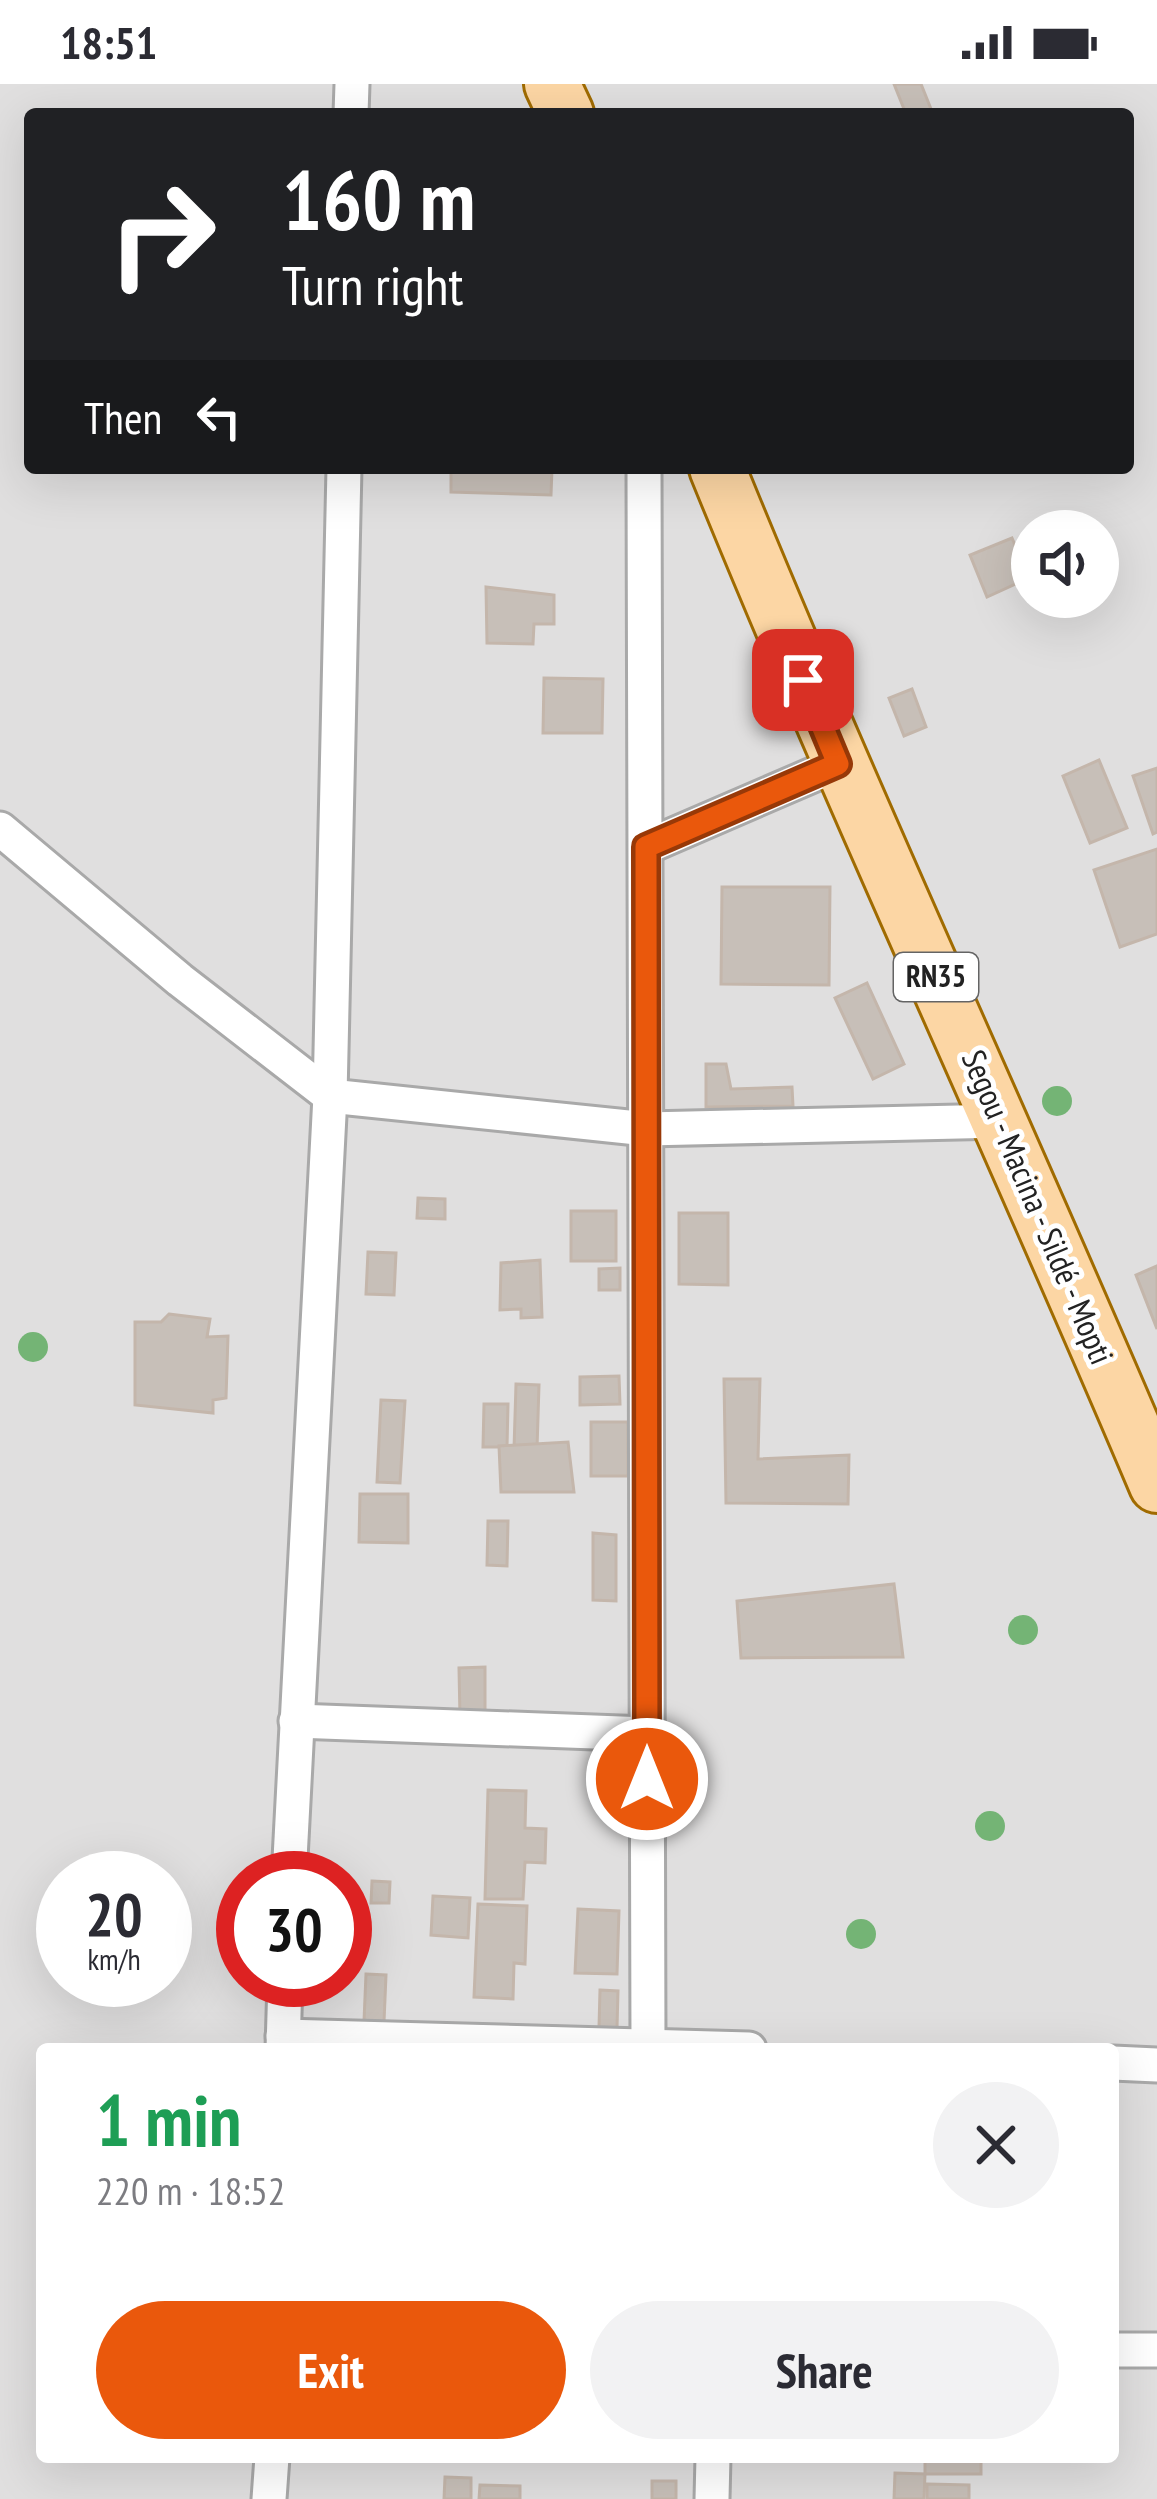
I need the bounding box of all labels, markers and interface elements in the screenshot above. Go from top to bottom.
text: 18:51 [60,13,157,71]
text: 160 m [282,144,475,253]
icon: right [84,156,240,312]
text: Turn right [282,250,463,320]
icon: left [186,384,252,450]
text: Then [84,388,162,446]
map controls [1011,510,1119,618]
button: sound [1011,510,1119,618]
pin [752,629,854,731]
icon: arrive [770,647,836,713]
road number: RN35 [894,953,978,1001]
street label: Segou - Macina - Sildé - Mopti [953,1043,1124,1370]
position arrow [584,1716,710,1842]
speed limit sign: 30 [216,1851,372,2007]
text: 20 [85,1875,143,1953]
text: km/h [87,1939,141,1978]
text: 1 min [96,2073,241,2166]
button: close [933,2082,1059,2208]
text: 220 m · 18:52 [96,2165,285,2216]
button: Exit [96,2301,566,2439]
button: Share [590,2301,1059,2439]

